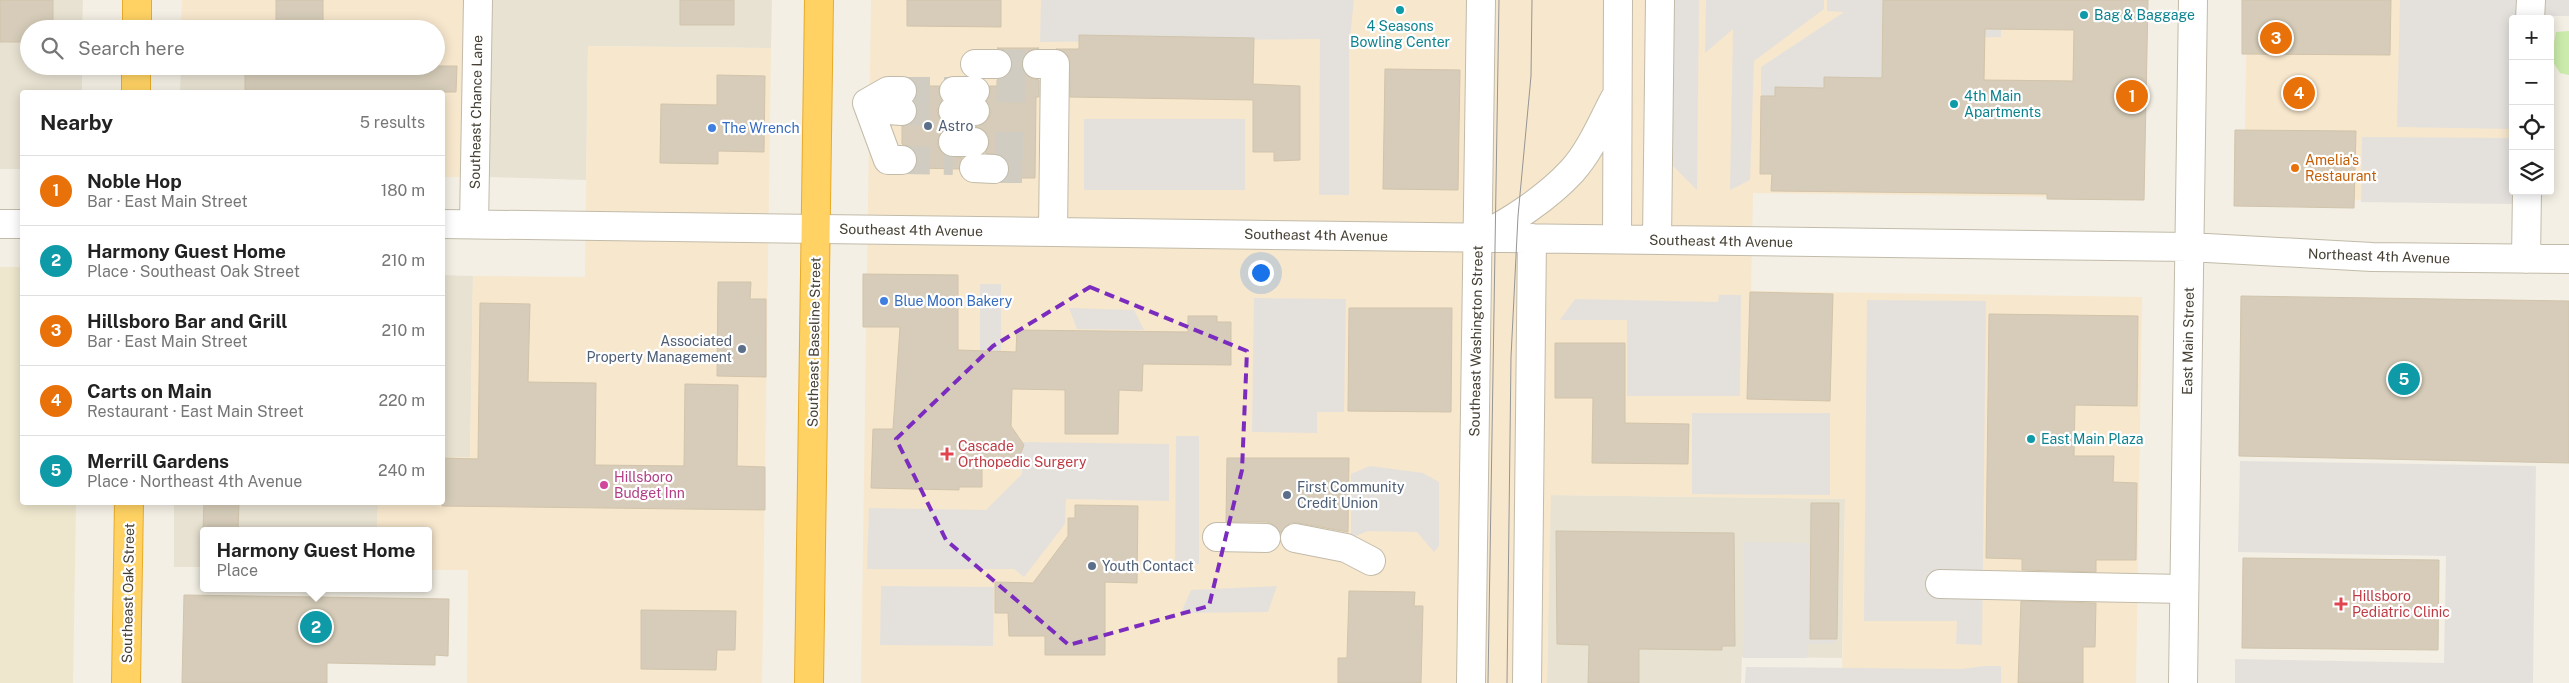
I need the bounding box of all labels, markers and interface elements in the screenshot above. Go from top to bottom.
marker: 4 Seasons Bowling Center [1394,4,1406,16]
place label: Bag & Baggage [2094,7,2195,23]
marker: Bag & Baggage [2078,9,2090,21]
map controls [2509,15,2554,195]
button: + [2509,15,2554,60]
place label: 4 Seasons Bowling Center [1350,18,1450,50]
pin: 3 [2260,19,2292,57]
search box [20,20,445,75]
icon: search [38,34,66,62]
street label: Southeast Chance Lane [467,35,485,189]
text: Search here [78,37,185,59]
button: − [2509,60,2554,105]
pin: 4 [2283,74,2315,112]
pin: 1 [2116,77,2148,115]
place label: 4th Main Apartments [1964,88,2041,120]
marker: 4th Main Apartments [1948,98,1960,110]
button: locate [2509,105,2554,150]
text: Nearby [40,110,113,135]
text: 5 results [360,113,425,132]
place label: Astro [938,118,973,134]
place label: The Wrench [722,120,800,136]
marker: Astro [922,120,934,132]
marker: The Wrench [706,122,718,134]
button: layers [2509,150,2554,195]
place label: Amelia's Restaurant [2305,152,2377,184]
marker: Amelia's Restaurant [2289,162,2301,174]
text: Noble Hop [87,170,182,192]
text: 1 [53,181,59,200]
text: 180 m [381,181,425,200]
text: Bar · East Main Street [87,192,248,211]
street label: Southeast 4th Avenue [839,221,983,239]
street label: Southeast 4th Avenue [1244,226,1388,244]
street label: Southeast 4th Avenue [1649,232,1793,250]
text: Harmony Guest Home [87,240,286,262]
street label: Southeast Washington Street [1466,245,1486,437]
street label: Northeast 4th Avenue [2308,246,2450,266]
text: 2 [51,251,61,270]
text: 210 m [381,251,425,270]
street label: Southeast Baseline Street [805,257,823,427]
your location [1248,260,1274,286]
text: Place · Southeast Oak Street [87,262,300,281]
street label: East Main Street [2179,287,2197,395]
place label: Blue Moon Bakery [894,293,1013,309]
marker: Blue Moon Bakery [878,295,890,307]
text: Hillsboro Bar and Grill [87,310,288,332]
text: 3 [51,321,61,340]
text: 210 m [381,321,425,340]
text: Bar · East Main Street [87,332,248,351]
place label: Associated Property Management [586,333,732,365]
marker: Associated Property Management [736,343,748,355]
pin: 5 [2388,360,2420,398]
text: Carts on Main [87,380,212,402]
text: 4 [51,391,61,410]
text: 220 m [378,391,425,410]
text: Restaurant · East Main Street [87,402,304,421]
place label: East Main Plaza [2041,431,2144,447]
marker: East Main Plaza [2025,433,2037,445]
place label: Cascade Orthopedic Surgery [958,438,1087,470]
marker: Cascade Orthopedic Surgery [940,447,954,461]
text: Merrill Gardens [87,450,229,472]
text: 5 [51,461,61,480]
text: 240 m [378,461,425,480]
place label: Hillsboro Budget Inn [614,469,685,501]
text: Place · Northeast 4th Avenue [87,472,302,491]
marker: Hillsboro Budget Inn [598,479,610,491]
place label: First Community Credit Union [1297,479,1405,511]
marker: First Community Credit Union [1281,489,1293,501]
street label: Southeast Oak Street [119,523,137,663]
popup [200,527,432,592]
text: Harmony Guest Home [217,539,416,561]
place label: Youth Contact [1102,558,1194,574]
marker: Youth Contact [1086,560,1098,572]
text: Place [217,561,258,580]
place label: Hillsboro Pediatric Clinic [2352,588,2450,620]
marker: Hillsboro Pediatric Clinic [2334,597,2348,611]
pin: 2 [300,608,332,646]

